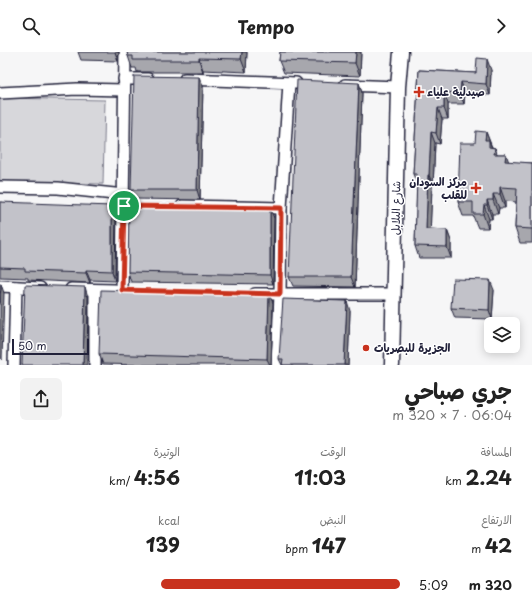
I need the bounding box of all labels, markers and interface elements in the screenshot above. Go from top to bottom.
text: Tempo [238,13,294,40]
icon: search [20,15,42,37]
icon: forward [490,15,512,37]
place label: صيدلية علياء [427,83,485,100]
marker: صيدلية علياء [414,87,424,97]
place label: مركز السودان للقلب [409,173,467,203]
street label: شارع البلابل [387,181,405,235]
marker: مركز السودان للقلب [470,182,482,194]
pin [107,189,141,223]
icon: arrive [113,195,135,217]
map controls [484,317,520,353]
button: layers [484,317,520,353]
scale bar [12,337,89,356]
text: 50 m [18,337,47,354]
place label: الجزيرة للبصريات [374,339,451,356]
marker: الجزيرة للبصريات [361,343,371,353]
text: جري صباحي [404,373,512,406]
button: share [20,378,62,420]
text: 06:04 · 7 × 320 m [392,405,512,424]
text: الوتيرة [153,443,180,460]
text: الوقت [320,443,346,460]
text: المسافة [481,443,512,460]
text: 4:56 [134,462,180,492]
text: 11:03 [294,462,346,492]
text: 2.24 [465,462,512,492]
text: /km [109,472,134,489]
text: km [445,472,465,489]
text: النبض [320,511,346,528]
text: الارتفاع [481,511,512,528]
text: kcal [158,512,180,529]
text: 139 [146,529,180,559]
text: 147 [312,530,346,560]
text: 42 [485,530,512,560]
text: bpm [285,540,312,557]
text: m [471,540,485,557]
text: 5:09 [419,575,448,594]
text: 320 m [469,575,512,594]

